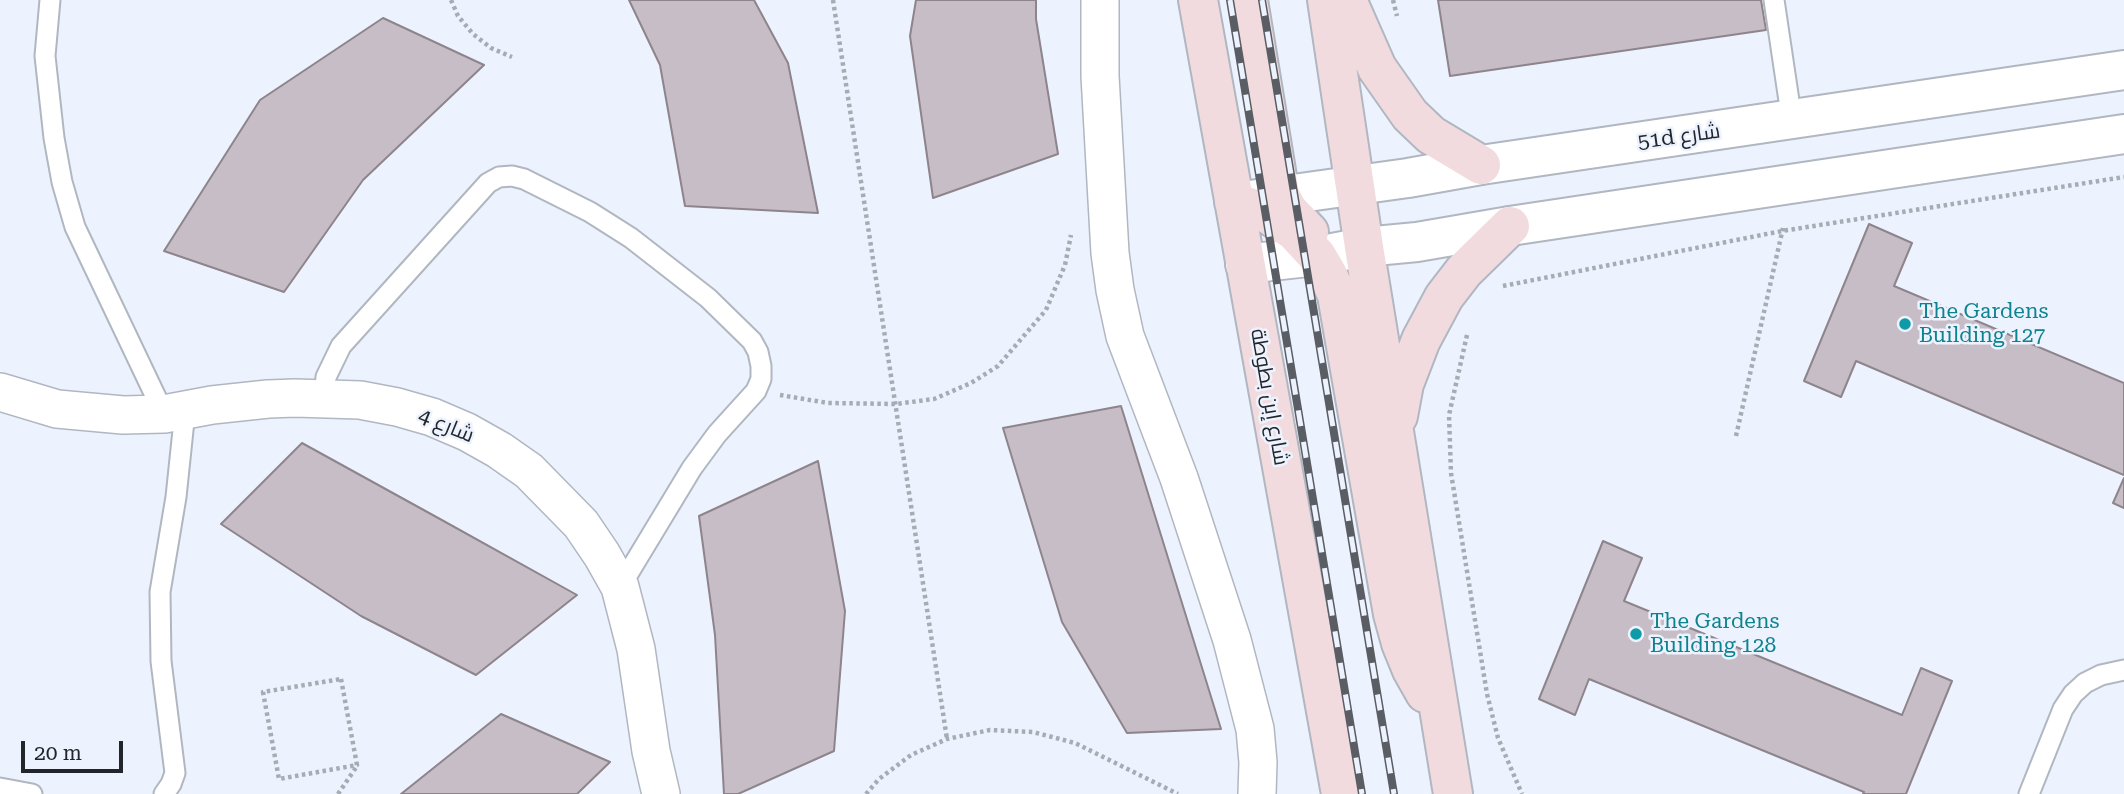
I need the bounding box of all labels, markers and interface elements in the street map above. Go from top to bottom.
street label: 51d شارع [1636,119,1722,155]
place label: The Gardens Building 127 [1919,299,2048,349]
marker: The Gardens Building 127 [1897,316,1913,332]
street label: شارع إبن بطوطة [1245,327,1293,467]
street label: شارع 4 [415,404,477,448]
place label: The Gardens Building 128 [1650,609,1779,659]
marker: The Gardens Building 128 [1628,626,1644,642]
scale bar [24,728,126,772]
text: 20 m [34,741,82,765]

